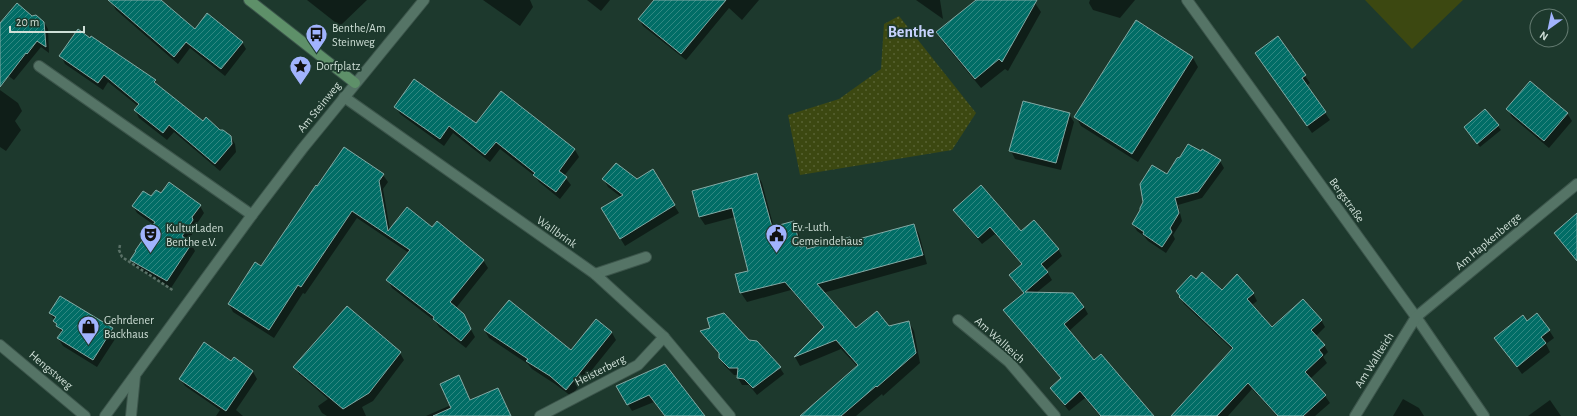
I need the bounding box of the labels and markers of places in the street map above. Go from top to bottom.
bus stop icon: Benthe/Am Steinweg [304,22,330,55]
place label: Benthe/Am Steinweg [332,22,386,48]
place icon: Dorfplatz [288,53,314,86]
place label: Dorfplatz [316,60,360,72]
public building icon: Ev.-Luth. Gemeindehaus [763,221,789,254]
place label: Ev.-Luth. Gemeindehaus [792,221,863,247]
theatre icon: KulturLaden Benthe e.V. [137,222,163,255]
place label: KulturLaden Benthe e.V. [166,222,224,248]
shop icon: Gehrdener Backhaus [76,314,102,347]
place label: Gehrdener Backhaus [104,314,154,340]

